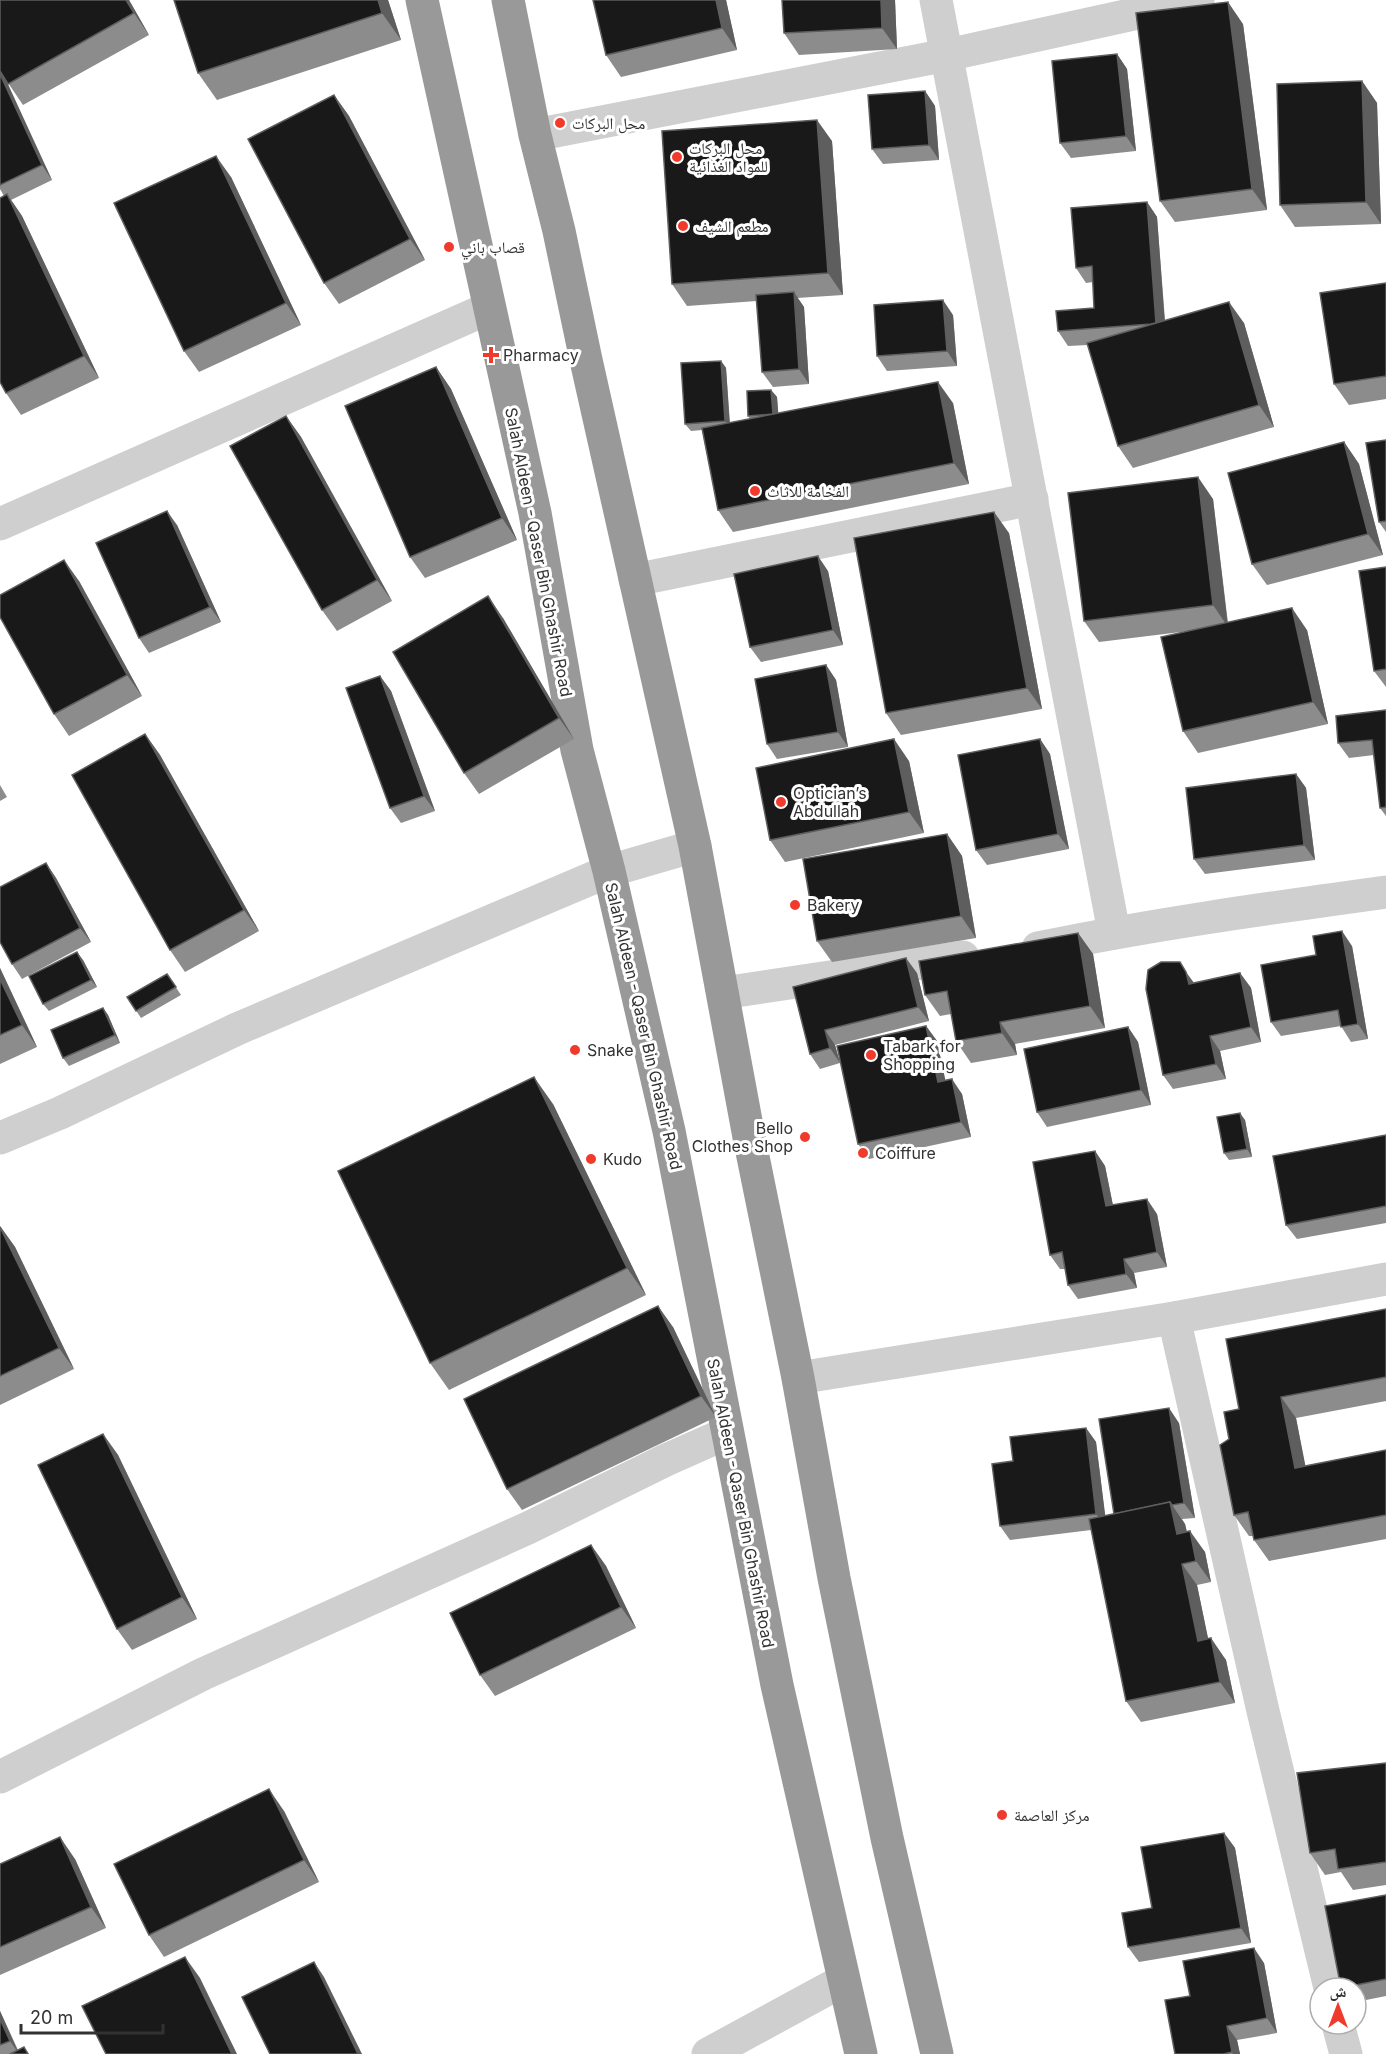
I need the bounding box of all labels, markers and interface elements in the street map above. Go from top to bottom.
place label: محل البركات [572,113,645,134]
marker: محل البركات [553,116,567,130]
place label: محل البركات للمواد الغذائية [689,138,768,176]
marker: محل البركات للمواد الغذائية [670,150,684,164]
place label: مطعم الشيف [695,216,769,237]
marker: مطعم الشيف [676,219,690,233]
place label: قصاب باني [461,237,525,260]
marker: قصاب باني [442,240,456,254]
place label: Pharmacy [503,345,579,365]
marker: Pharmacy [484,348,498,362]
street label: Salah Aldeen - Qaser Bin Ghashir Road [501,406,577,698]
place label: الفخامة للاثاث [767,481,849,501]
marker: الفخامة للاثاث [748,484,762,498]
place label: Optician’s Abdullah [793,783,867,821]
marker: Optician’s Abdullah [774,795,788,809]
street label: Salah Aldeen - Qaser Bin Ghashir Road [601,880,687,1172]
place label: Bakery [807,895,859,915]
marker: Bakery [788,898,802,912]
place label: Tabark for Shopping [883,1036,961,1074]
place label: Snake [587,1040,633,1060]
marker: Snake [568,1043,582,1057]
marker: Tabark for Shopping [864,1048,878,1062]
place label: Bello Clothes Shop [692,1118,793,1156]
marker: Bello Clothes Shop [798,1130,812,1144]
place label: Coiffure [875,1143,936,1163]
marker: Coiffure [856,1146,870,1160]
place label: Kudo [603,1149,642,1169]
marker: Kudo [584,1152,598,1166]
street label: Salah Aldeen - Qaser Bin Ghashir Road [703,1357,779,1649]
place label: مركز العاصمة [1014,1805,1090,1825]
marker: مركز العاصمة [995,1808,1009,1822]
north arrow [1308,1976,1368,2036]
text: ش [1330,1981,1347,2001]
scale bar [21,1997,164,2035]
text: 20 m [30,2007,73,2028]

